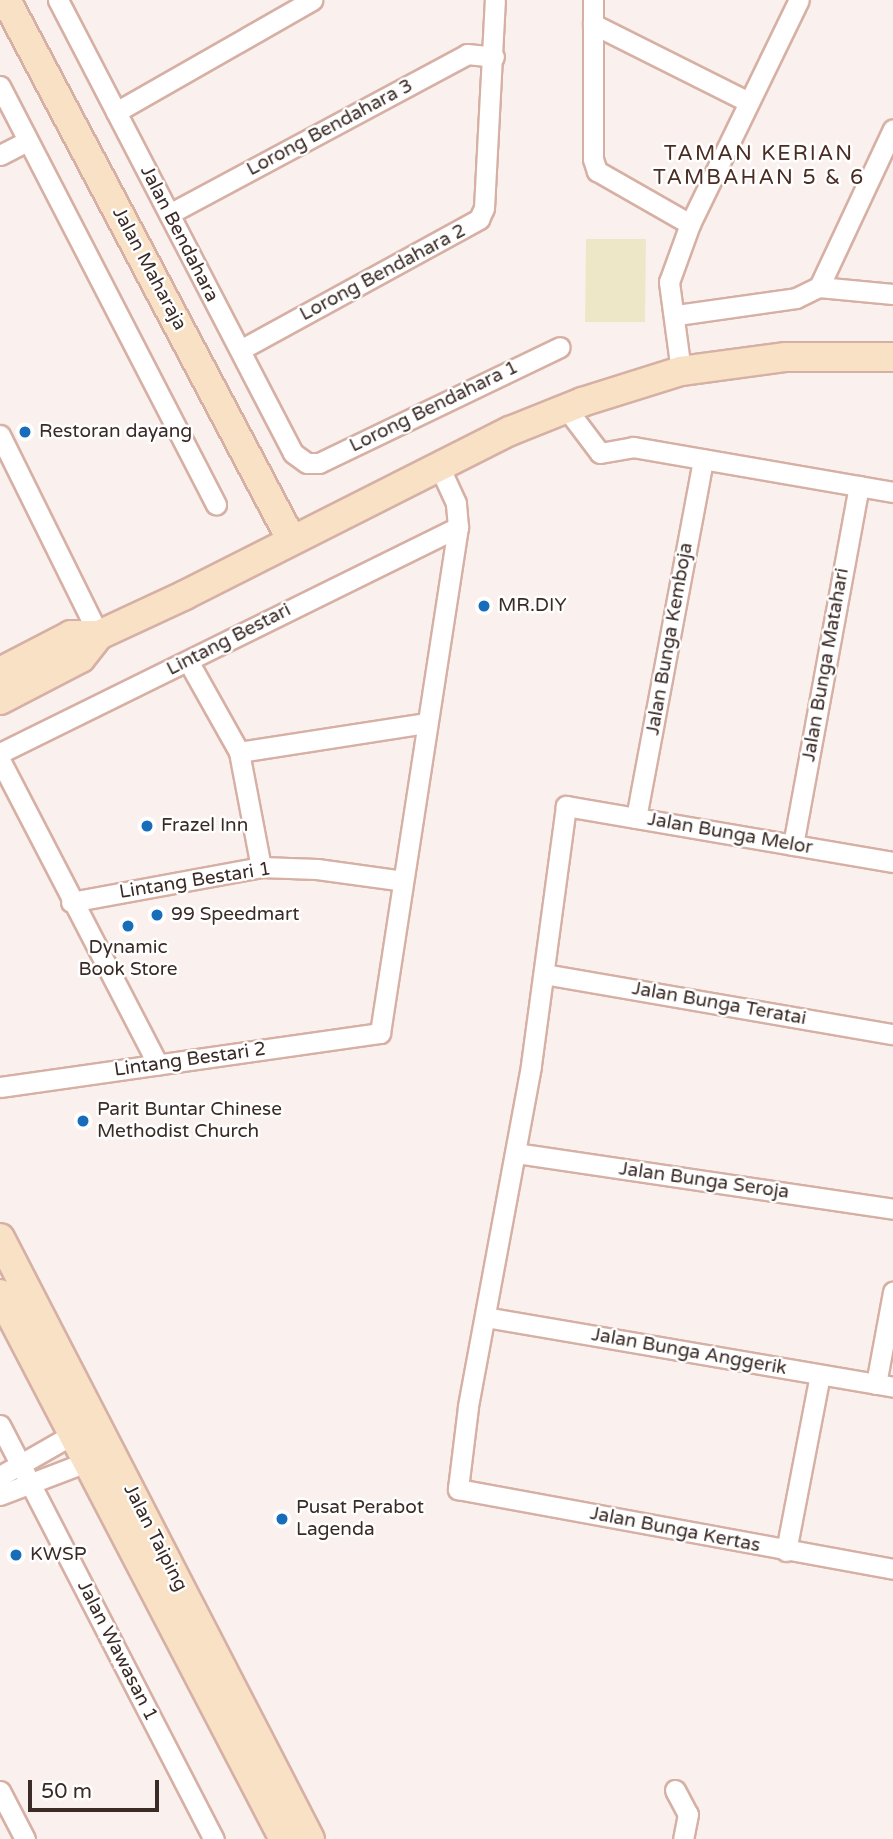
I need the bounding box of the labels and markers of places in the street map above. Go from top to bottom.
place label: Restoran dayang [39,421,192,443]
marker: Restoran dayang [17,424,33,440]
place label: MR.DIY [498,595,567,617]
marker: MR.DIY [476,598,492,614]
place label: Frazel Inn [161,815,248,837]
marker: Frazel Inn [139,818,155,834]
place label: 99 Speedmart [171,904,299,926]
marker: 99 Speedmart [149,907,165,923]
marker: Dynamic Book Store [120,918,136,934]
place label: Dynamic Book Store [78,937,178,981]
place label: Parit Buntar Chinese Methodist Church [97,1099,282,1143]
marker: Parit Buntar Chinese Methodist Church [75,1113,91,1129]
place label: Pusat Perabot Lagenda [296,1497,424,1541]
marker: Pusat Perabot Lagenda [274,1511,290,1527]
place label: KWSP [30,1544,86,1566]
marker: KWSP [8,1547,24,1563]

